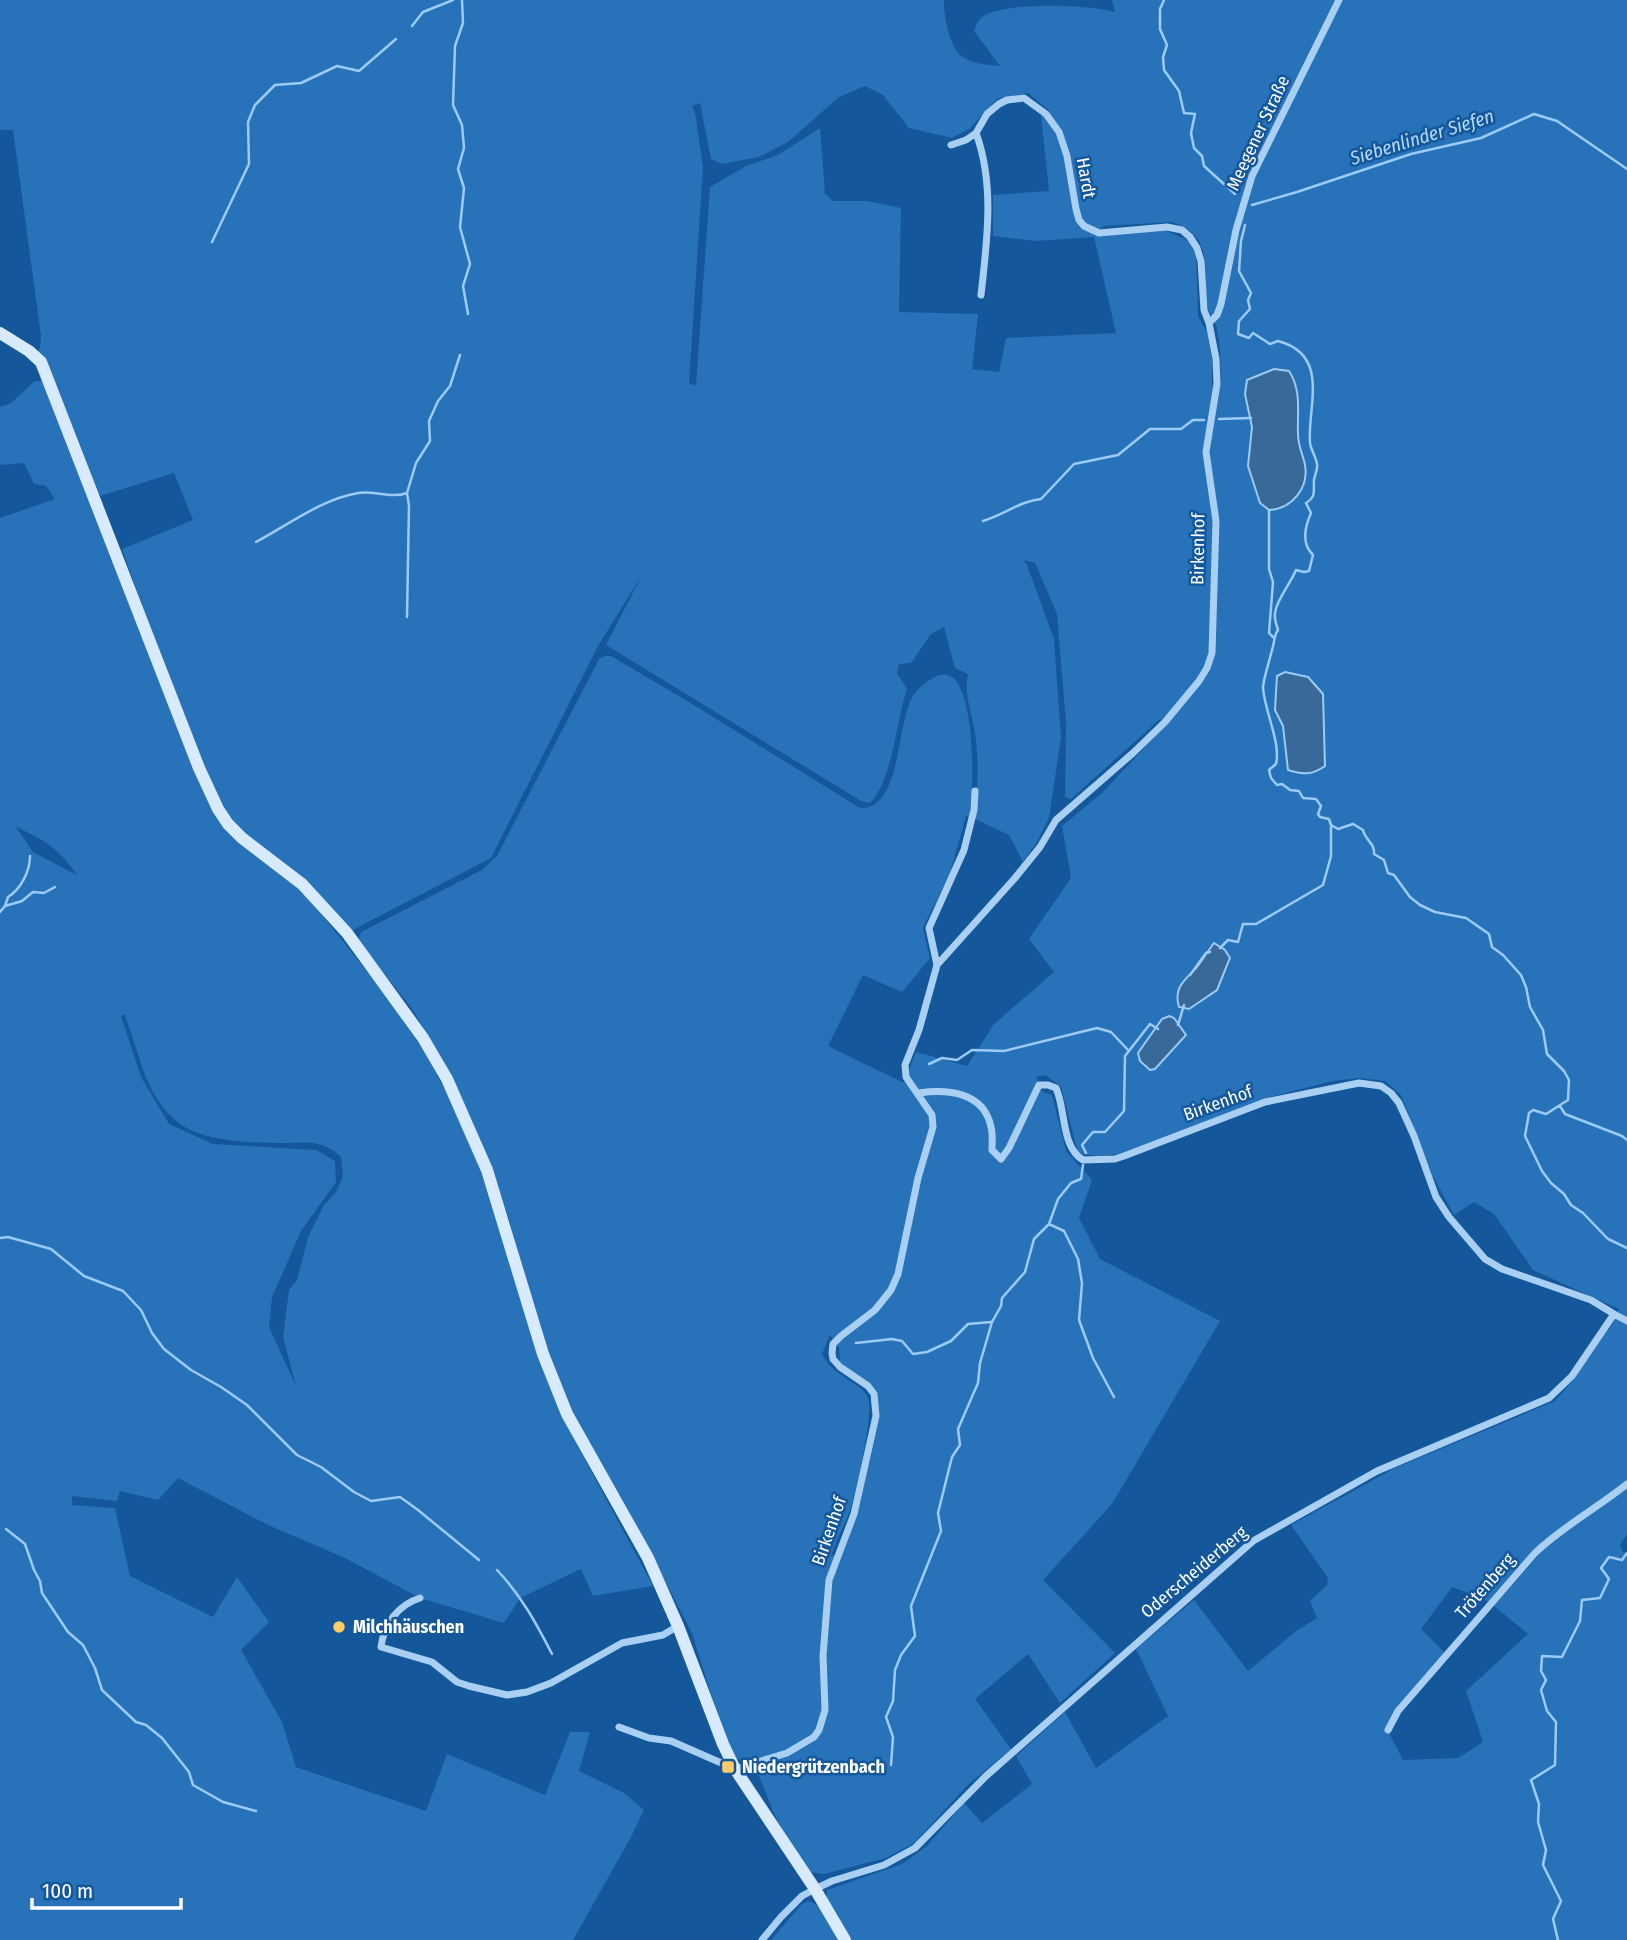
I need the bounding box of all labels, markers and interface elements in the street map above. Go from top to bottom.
street label: Meegener Straße [1222,72,1294,194]
water label: Siebenlinder Siefen [1346,104,1497,170]
street label: Hardt [1072,156,1100,200]
street label: Birkenhof [1186,511,1210,585]
street label: Birkenhof [1181,1080,1257,1126]
street label: Birkenhof [807,1492,852,1568]
street label: Oderscheiderberg [1136,1521,1252,1623]
street label: Trötenberg [1450,1548,1520,1623]
place label: Milchhäuschen [353,1616,464,1638]
marker: Milchhäuschen [331,1619,347,1635]
place label: Niedergrützenbach [742,1756,885,1778]
marker: Niedergrützenbach [720,1759,736,1775]
scale bar [32,1867,180,1911]
text: 100 m [42,1878,93,1904]

